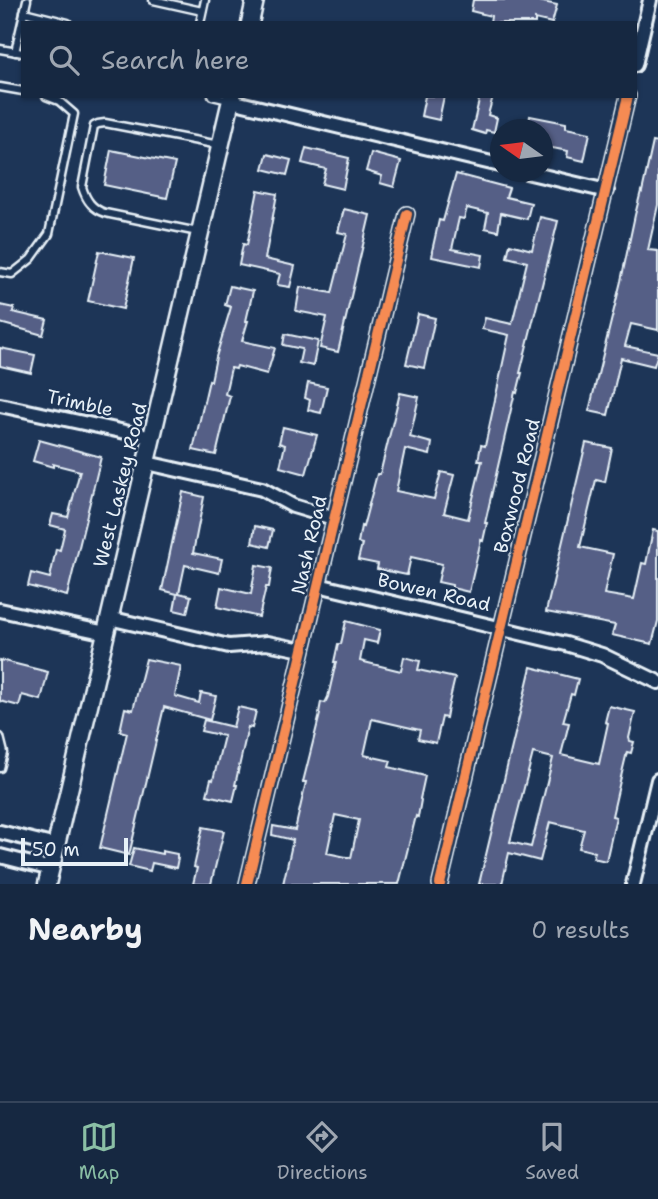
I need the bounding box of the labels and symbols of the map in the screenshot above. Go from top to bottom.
north arrow [490,119,553,182]
street label: Trimble [44,384,116,422]
street label: West Laskey Road [87,400,153,570]
street label: Boxwood Road [488,416,546,556]
street label: Nash Road [285,493,333,597]
street label: Bowen Road [375,567,493,617]
scale bar [21,835,128,867]

